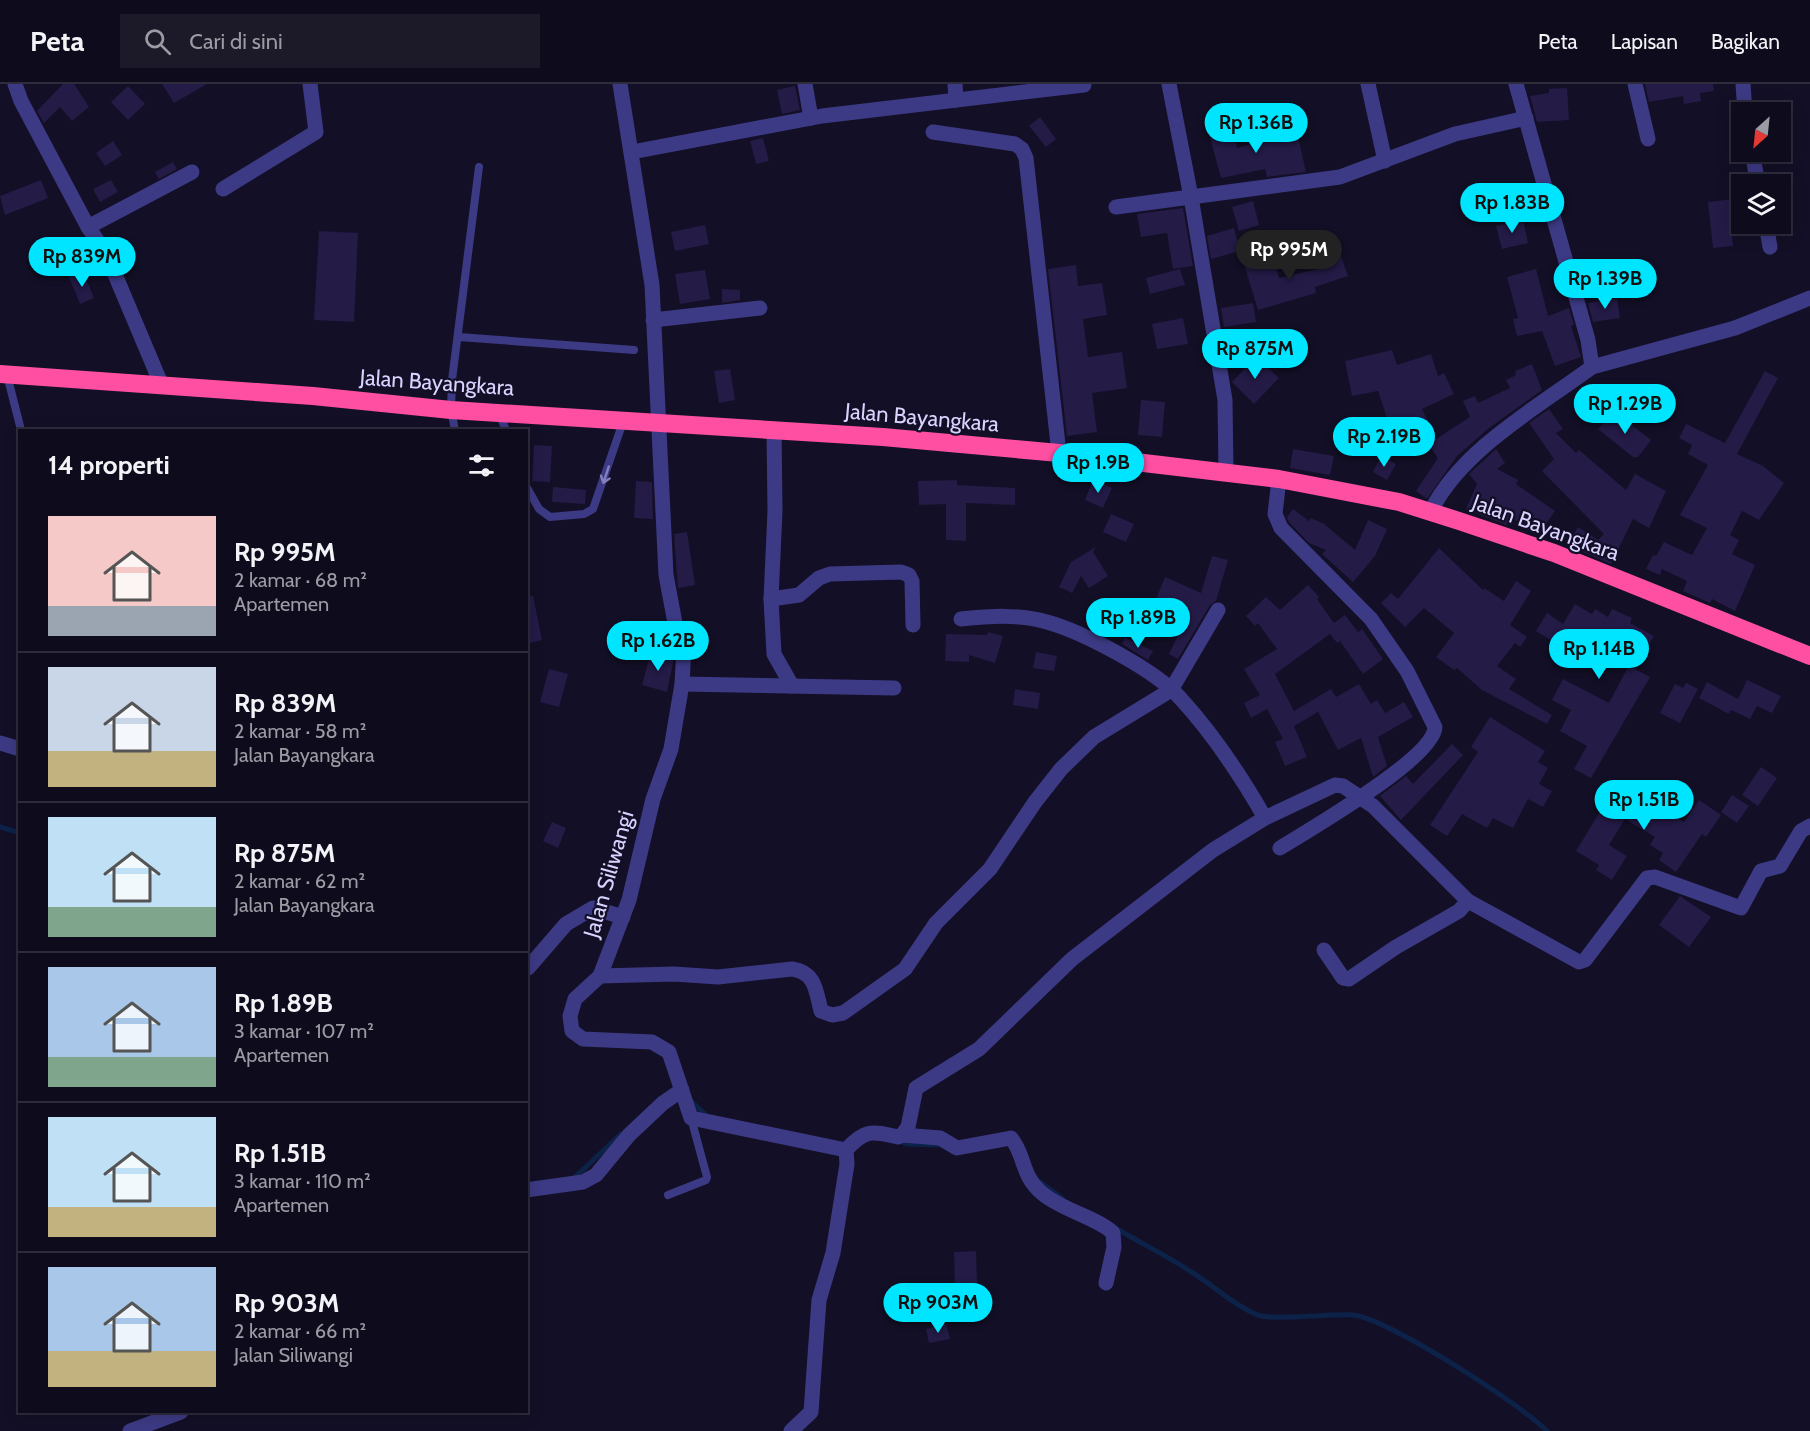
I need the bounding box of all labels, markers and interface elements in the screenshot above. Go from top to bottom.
search box [120,14,540,68]
text: Peta [30,24,84,58]
icon: search [141,25,174,58]
text: Cari di sini [189,28,283,55]
text: Peta [1538,29,1578,54]
text: Lapisan [1611,29,1678,54]
text: Bagikan [1711,29,1780,54]
north arrow [1731,102,1791,162]
map controls [1731,102,1791,234]
pin: Rp 1.36B [1194,103,1318,154]
text: Rp 1.36B [1219,110,1293,134]
button: layers [1731,174,1791,234]
pin: Rp 1.83B [1450,183,1574,234]
text: Rp 1.83B [1474,190,1550,214]
pin: Rp 995M [1234,230,1344,281]
pin: Rp 839M [27,237,137,288]
text: Rp 995M [1250,237,1328,261]
text: Rp 839M [43,244,121,268]
pin: Rp 1.39B [1543,259,1667,310]
text: Rp 1.39B [1568,266,1642,290]
pin: Rp 875M [1200,329,1310,380]
text: Rp 875M [1216,336,1294,360]
street label: Jalan Bayangkara [358,364,515,401]
pin: Rp 1.29B [1563,384,1687,435]
text: Rp 1.29B [1588,391,1662,415]
street label: Jalan Bayangkara [843,397,1001,438]
pin: Rp 2.19B [1322,417,1446,468]
text: Rp 2.19B [1347,424,1421,448]
pin: Rp 1.9B [1043,443,1153,494]
text: 14 properti [48,449,170,481]
icon: filters [465,449,498,482]
text: Rp 1.9B [1066,450,1130,474]
one-way arrow [600,465,611,484]
street label: Jalan Bayangkara [1468,488,1624,567]
text: Rp 995M [234,536,336,568]
icon: home [96,540,168,612]
text: 2 kamar · 68 m² [234,568,367,592]
text: Apartemen [234,592,329,616]
pin: Rp 1.89B [1076,598,1200,649]
text: Rp 1.89B [1100,605,1176,629]
pin: Rp 1.62B [596,621,720,672]
text: Rp 1.62B [621,628,695,652]
pin: Rp 1.14B [1537,629,1661,680]
text: Rp 1.14B [1563,636,1635,660]
text: Rp 839M [234,687,337,719]
icon: home [96,691,168,763]
text: 2 kamar · 58 m² [234,719,366,743]
text: Jalan Bayangkara [234,743,375,767]
pin: Rp 1.51B [1582,780,1706,831]
text: Rp 1.51B [1609,787,1679,811]
street label: Jalan Siliwangi [577,807,640,942]
text: Rp 875M [234,837,335,869]
icon: home [96,841,168,913]
text: 2 kamar · 62 m² [234,869,365,893]
text: Jalan Bayangkara [234,893,375,917]
text: Rp 1.89B [234,987,333,1019]
icon: home [96,991,168,1063]
text: 3 kamar · 107 m² [234,1019,374,1043]
text: Apartemen [234,1043,329,1067]
text: Rp 1.51B [234,1137,326,1169]
icon: home [96,1141,168,1213]
text: 3 kamar · 110 m² [234,1169,371,1193]
text: Apartemen [234,1193,329,1217]
pin: Rp 903M [883,1283,993,1334]
text: Rp 903M [234,1287,339,1319]
text: Rp 903M [897,1290,979,1314]
icon: home [96,1291,168,1363]
text: 2 kamar · 66 m² [234,1319,366,1343]
text: Jalan Siliwangi [234,1343,353,1367]

